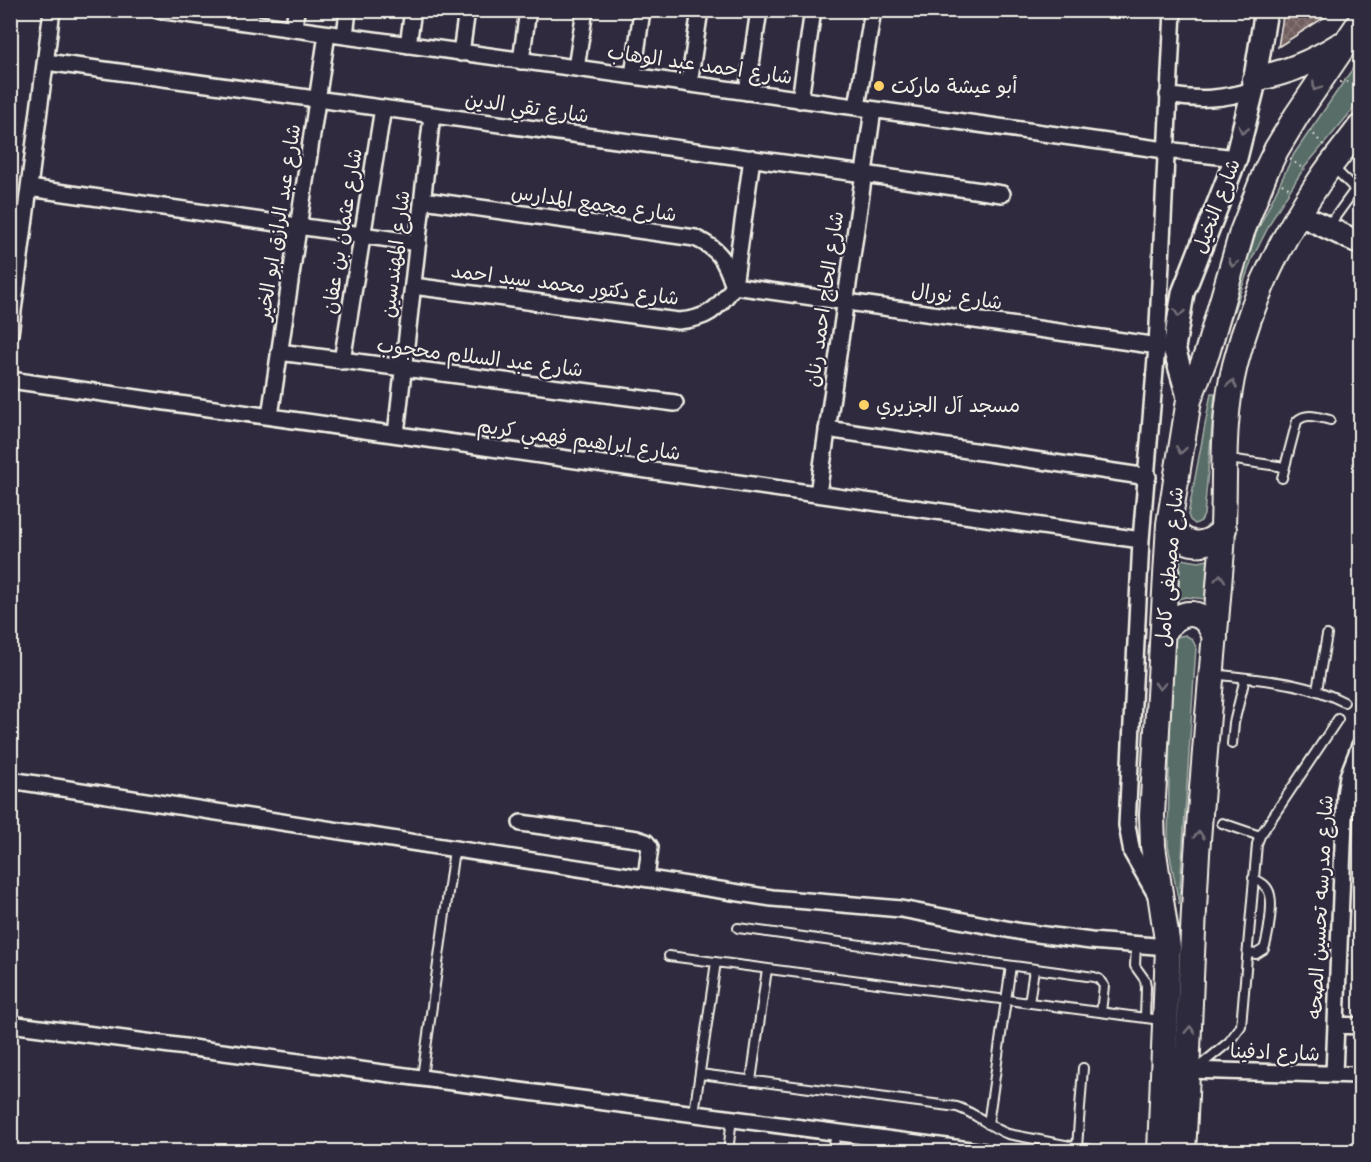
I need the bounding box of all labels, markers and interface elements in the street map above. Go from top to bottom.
street label: شارع احمد عبد الوهاب [606,37,794,91]
place label: أبو عيشة ماركت [891,72,1017,98]
marker: أبو عيشة ماركت [872,79,886,93]
one-way arrow [1312,81,1323,92]
street label: شارع تقي الدين [463,84,591,134]
street label: شارع عبد الرازق ابو الخير [248,122,307,324]
one-way arrow [1238,125,1251,135]
street label: شارع عثمان بن عفان [315,146,369,316]
street label: شارع النخيل [1185,155,1247,257]
street label: شارع مجمع المدارس [509,178,678,229]
street label: شارع المهندسين [373,189,417,319]
street label: شارع الحاج احمد رنان [798,209,850,389]
street label: شارع دكتور محمد سيد احمد [449,256,681,312]
one-way arrow [1228,257,1240,268]
street label: شارع نورال [910,276,1004,316]
one-way arrow [1174,309,1186,318]
street label: شارع عبد السلام محجوب [375,330,585,385]
one-way arrow [1225,379,1237,389]
place label: مسجد آل الجزيري [876,391,1020,420]
marker: مسجد آل الجزيري [857,398,871,412]
street label: شارع ابراهيم فهمي كريم [475,411,682,471]
one-way arrow [1175,445,1188,455]
street label: شارع مصطفى كامل [1148,486,1190,648]
one-way arrow [1213,574,1226,583]
one-way arrow [1154,682,1167,691]
street label: شارع مدرسه تحسين الصحه [1300,794,1340,1020]
one-way arrow [1192,831,1205,840]
one-way arrow [1183,1026,1196,1035]
street label: شارع ادفينا [1230,1036,1320,1068]

